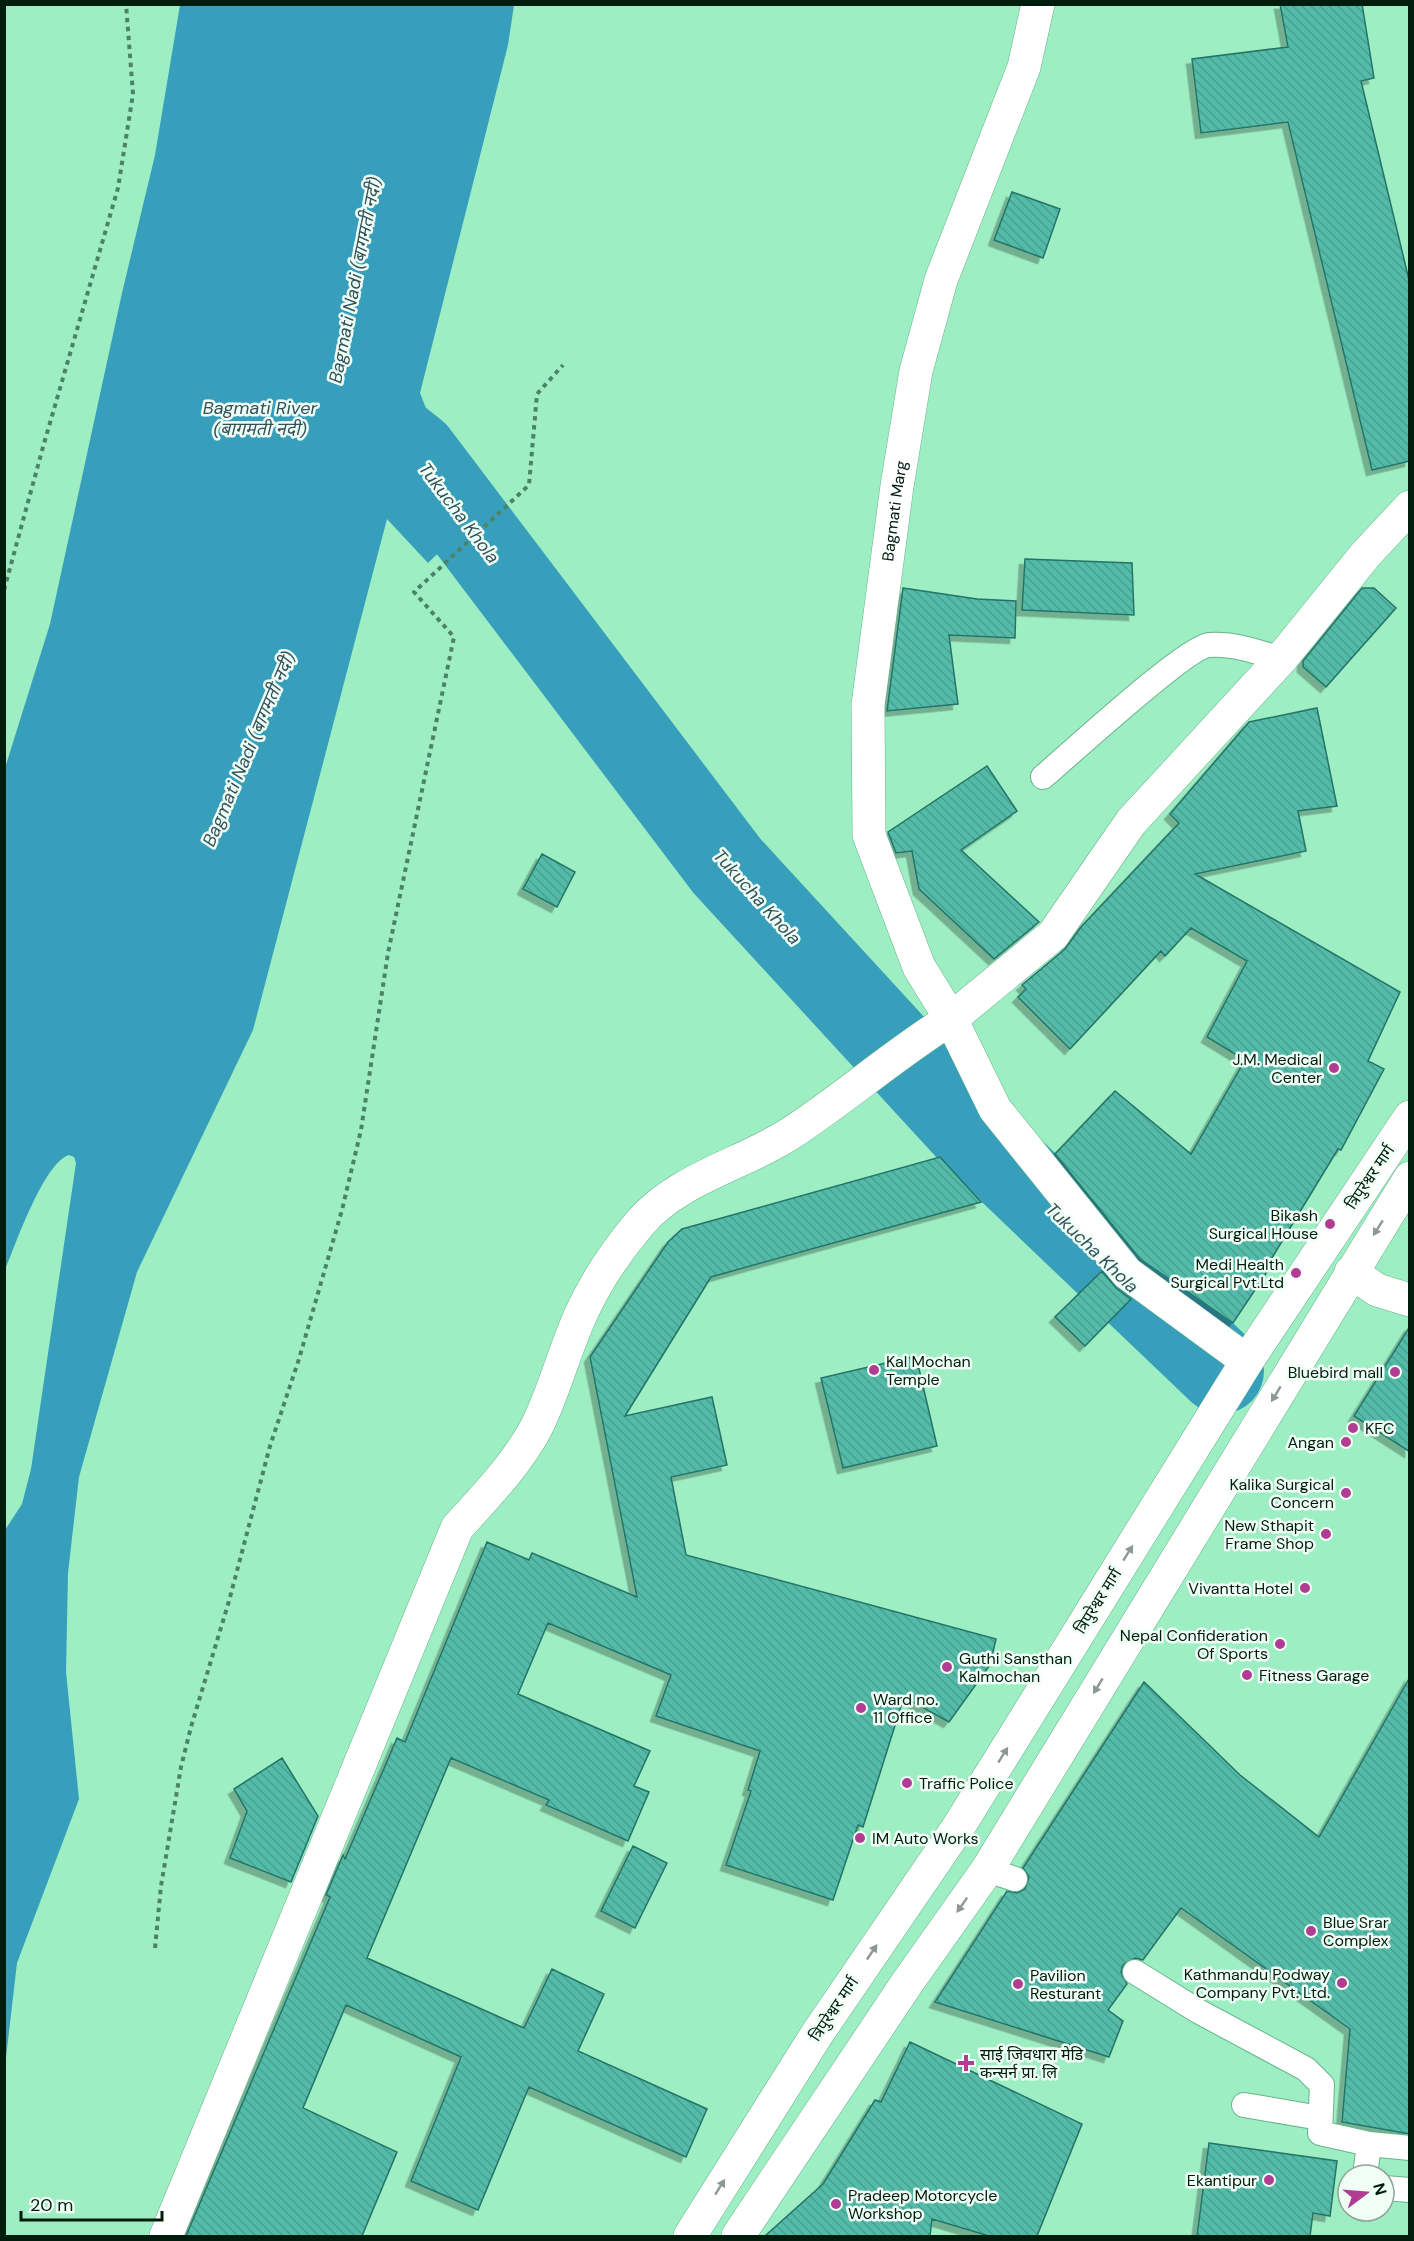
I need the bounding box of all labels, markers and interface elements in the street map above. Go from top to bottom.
water label: Bagmati Nadi (बागमती नदी) [323,175,387,385]
water label: Bagmati River (बागमती नदी) [203,396,318,441]
water label: Tukucha Khola [413,458,505,568]
street label: Bagmati Marg [877,459,912,563]
water label: Bagmati Nadi (बागमती नदी) [197,648,301,850]
water label: Tukucha Khola [708,844,806,950]
place label: J.M. Medical Center [1232,1049,1322,1088]
marker: J.M. Medical Center [1327,1061,1341,1075]
street label: त्रिपुरेश्वर मार्ग [1341,1140,1400,1213]
water label: Tukucha Khola [1040,1198,1144,1299]
place label: Bikash Surgical House [1209,1205,1318,1244]
marker: Bikash Surgical House [1323,1217,1337,1231]
one-way arrow [1373,1220,1384,1236]
place label: Medi Health Surgical Pvt.Ltd [1170,1254,1284,1293]
marker: Medi Health Surgical Pvt.Ltd [1289,1266,1303,1280]
place label: Kal Mochan Temple [886,1351,971,1390]
place label: Bluebird mall [1288,1362,1383,1383]
marker: Kal Mochan Temple [867,1363,881,1377]
marker: Bluebird mall [1388,1365,1402,1379]
one-way arrow [1271,1386,1282,1402]
place label: KFC [1365,1418,1394,1439]
marker: KFC [1346,1421,1360,1435]
place label: Angan [1287,1432,1334,1453]
marker: Angan [1339,1435,1353,1449]
place label: Kalika Surgical Concern [1230,1474,1334,1513]
marker: Kalika Surgical Concern [1339,1486,1353,1500]
place label: New Sthapit Frame Shop [1224,1515,1314,1554]
marker: New Sthapit Frame Shop [1319,1527,1333,1541]
one-way arrow [1122,1545,1133,1562]
street label: त्रिपुरेश्वर मार्ग [1070,1564,1127,1638]
place label: Vivantta Hotel [1188,1578,1293,1599]
marker: Vivantta Hotel [1298,1581,1312,1595]
place label: Nepal Confideration Of Sports [1120,1625,1268,1664]
marker: Nepal Confideration Of Sports [1273,1637,1287,1651]
place label: Guthi Sansthan Kalmochan [959,1648,1072,1687]
marker: Guthi Sansthan Kalmochan [940,1660,954,1674]
place label: Fitness Garage [1259,1665,1369,1686]
marker: Fitness Garage [1240,1668,1254,1682]
one-way arrow [1093,1678,1104,1694]
place label: Ward no. 11 Office [873,1689,938,1728]
marker: Ward no. 11 Office [854,1701,868,1715]
one-way arrow [997,1747,1008,1763]
place label: Traffic Police [919,1773,1014,1794]
marker: Traffic Police [900,1776,914,1790]
place label: IM Auto Works [872,1828,979,1849]
marker: IM Auto Works [853,1831,867,1845]
one-way arrow [957,1897,968,1913]
place label: Blue Srar Complex [1323,1912,1389,1951]
marker: Blue Srar Complex [1304,1924,1318,1938]
one-way arrow [866,1945,878,1961]
place label: Kathmandu Podway Company Pvt. Ltd. [1184,1964,1330,2003]
place label: Pavilion Resturant [1030,1965,1101,2004]
street label: त्रिपुरेश्वर मार्ग [805,1972,864,2045]
marker: Kathmandu Podway Company Pvt. Ltd. [1335,1976,1349,1990]
marker: Pavilion Resturant [1011,1977,1025,1991]
place label: साई जिवधारा मेडि कन्सर्न प्रा. लि [980,2044,1084,2083]
marker: साई जिवधारा मेडि कन्सर्न प्रा. लि [957,2054,975,2072]
north arrow [1336,2163,1396,2223]
place label: Ekantipur [1187,2170,1257,2191]
marker: Ekantipur [1262,2173,1276,2187]
one-way arrow [715,2178,726,2195]
text: N [1368,2180,1392,2198]
scale bar [21,2184,162,2222]
place label: Pradeep Motorcycle Workshop [848,2185,997,2224]
text: 20 m [30,2193,73,2217]
marker: Pradeep Motorcycle Workshop [829,2197,843,2211]

